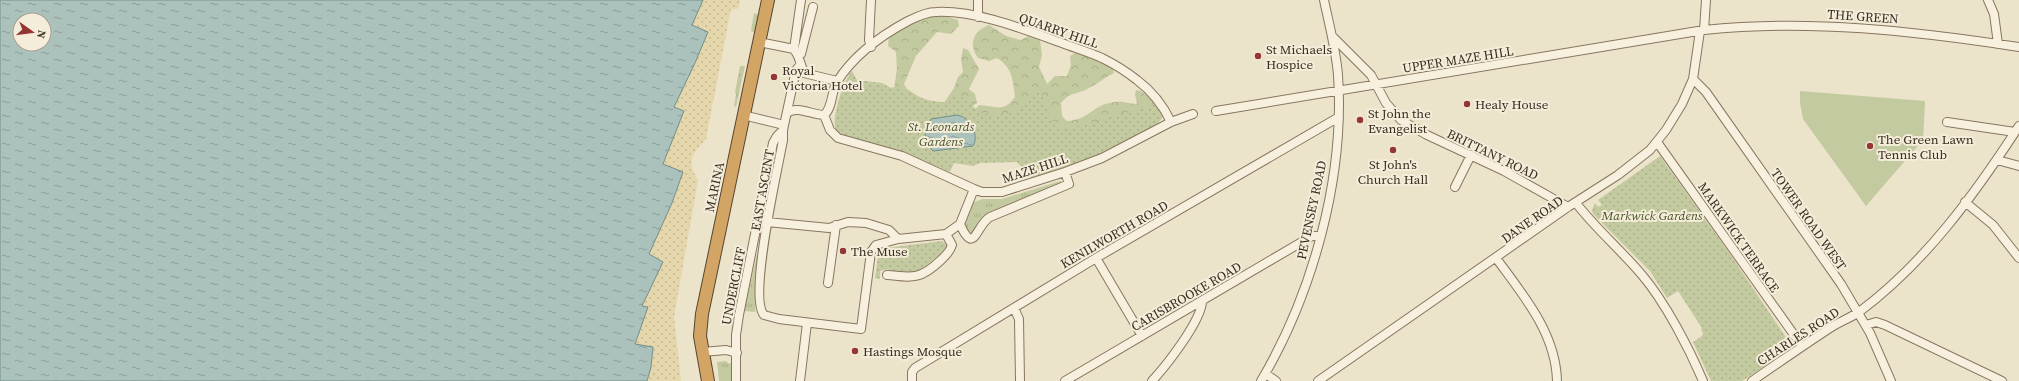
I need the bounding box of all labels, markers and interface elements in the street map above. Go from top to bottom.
street label: THE GREEN [1827,6,1900,27]
street label: QUARRY HILL [1017,9,1101,52]
north arrow [12,12,52,52]
text: N [33,29,49,40]
place label: St Michaels Hospice [1266,41,1332,73]
street label: UPPER MAZE HILL [1401,42,1515,77]
marker: St Michaels Hospice [1253,51,1263,61]
place label: Royal Victoria Hotel [782,62,863,94]
marker: Royal Victoria Hotel [769,72,779,82]
place label: Healy House [1475,96,1549,113]
marker: Healy House [1462,99,1472,109]
place label: St John the Evangelist [1368,105,1431,137]
marker: St John the Evangelist [1355,115,1365,125]
park label: St. Leonards Gardens [908,118,974,150]
street label: BRITTANY ROAD [1444,125,1541,184]
place label: The Green Lawn Tennis Club [1878,131,1974,163]
marker: The Green Lawn Tennis Club [1865,141,1875,151]
marker: St John's Church Hall [1388,145,1398,155]
street label: EAST ASCENT [747,148,778,232]
street label: MAZE HILL [1000,150,1071,187]
place label: St John's Church Hall [1358,156,1428,188]
street label: PEVENSEY ROAD [1293,159,1330,261]
street label: MARINA [701,160,728,214]
street label: TOWER ROAD WEST [1767,165,1850,274]
street label: MARKWICK TERRACE [1694,179,1783,296]
street label: DANE ROAD [1498,192,1567,247]
street label: KENILWORTH ROAD [1057,197,1171,272]
park label: Markwick Gardens [1600,207,1703,224]
place label: The Muse [851,243,908,260]
street label: UNDERCLIFF [718,245,749,327]
marker: The Muse [838,246,848,256]
street label: CARISBROOKE ROAD [1128,258,1245,335]
street label: CHARLES ROAD [1754,303,1843,369]
place label: Hastings Mosque [863,343,963,360]
marker: Hastings Mosque [850,346,860,356]

